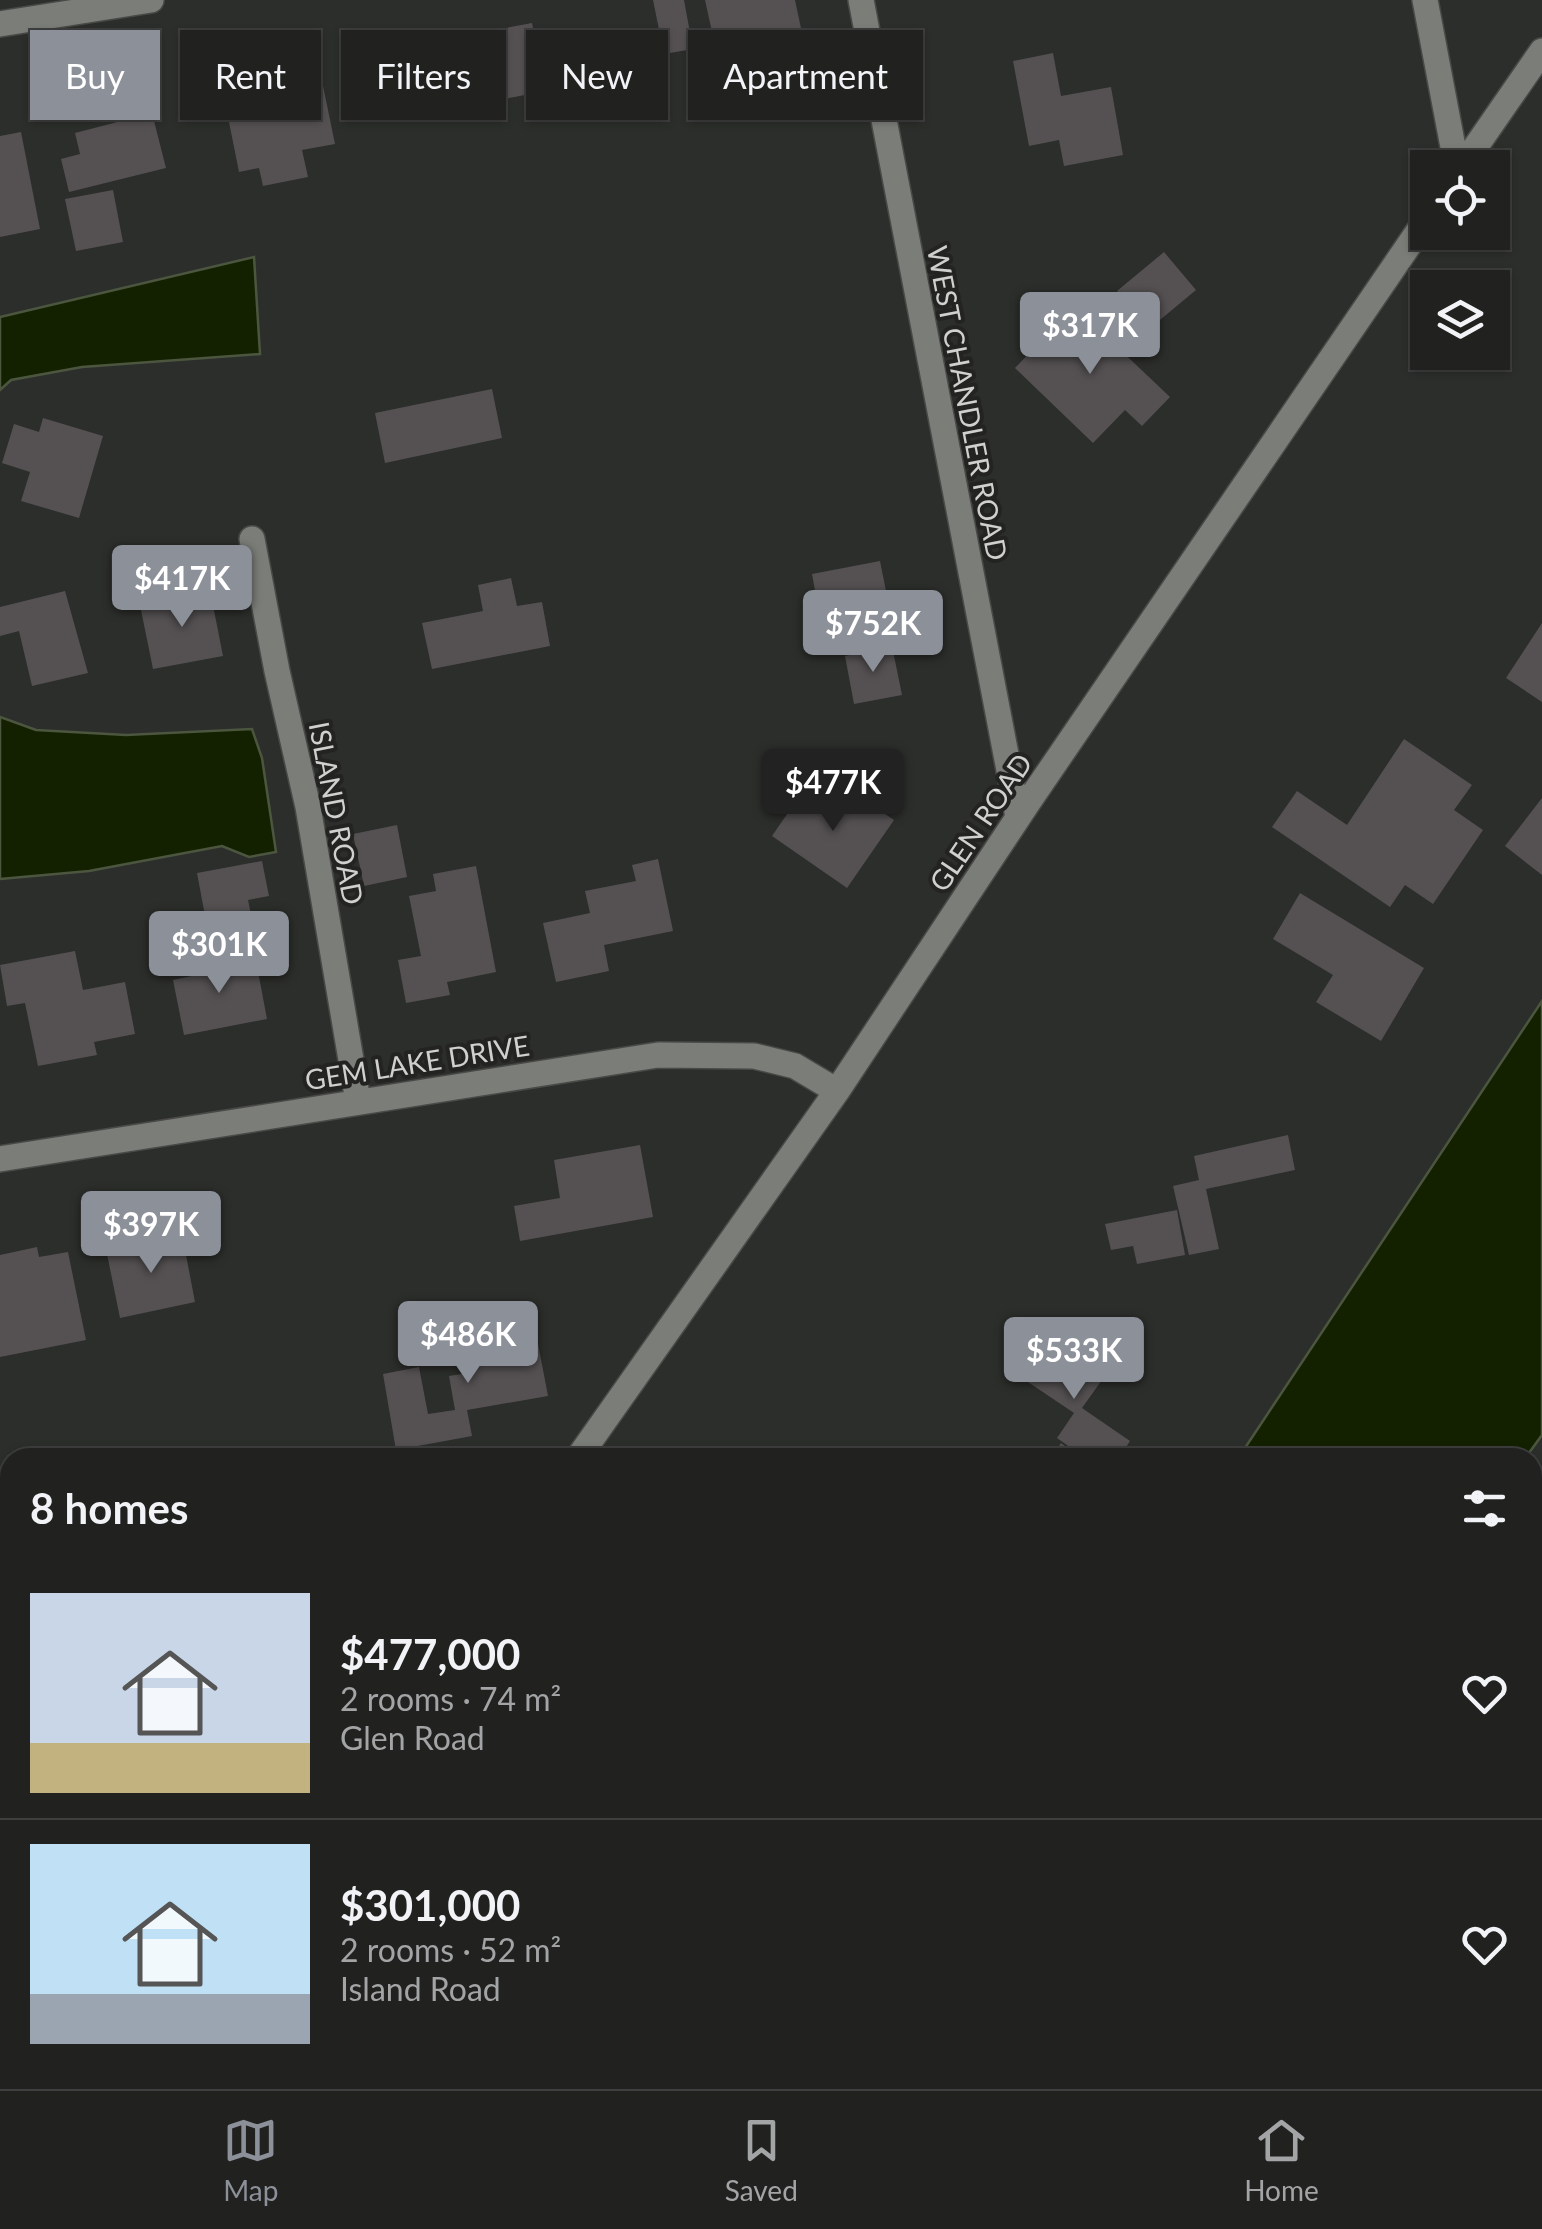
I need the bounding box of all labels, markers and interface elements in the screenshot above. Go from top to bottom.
chip: Buy [30,30,160,120]
chip: Rent [180,30,321,120]
chip: Filters [341,30,506,120]
chip: New [526,30,668,120]
chip: Apartment [688,30,923,120]
map controls [1410,150,1510,370]
button: locate [1410,150,1510,250]
street label: WEST CHANDLER ROAD [921,243,1015,563]
button: layers [1410,270,1510,370]
pin: $317K [1020,292,1160,377]
text: $317K [1042,305,1138,344]
pin: $417K [112,545,252,630]
text: $417K [134,558,230,597]
pin: $752K [803,590,943,675]
text: $752K [825,603,921,642]
street label: ISLAND ROAD [303,719,371,907]
street label: GLEN ROAD [921,747,1039,897]
pin: $477K [763,749,903,834]
text: $477K [785,762,881,801]
pin: $301K [149,911,289,996]
text: $301K [171,924,267,963]
street label: GEM LAKE DRIVE [302,1027,532,1097]
pin: $397K [81,1191,221,1276]
text: $397K [103,1204,199,1243]
pin: $486K [398,1301,538,1386]
text: $486K [420,1314,516,1353]
pin: $533K [1004,1317,1144,1402]
text: $533K [1026,1330,1122,1369]
icon: filters [1457,1481,1512,1536]
text: 8 homes [30,1483,188,1533]
text: $477,000 [340,1629,520,1679]
icon: home [110,1633,230,1753]
icon: heart [1457,1666,1512,1721]
text: 2 rooms · 74 m² [340,1679,561,1718]
text: Glen Road [340,1718,485,1757]
text: $301,000 [340,1880,520,1930]
icon: home [110,1884,230,2004]
icon: heart [1457,1917,1512,1972]
text: 2 rooms · 52 m² [340,1930,561,1969]
text: Island Road [340,1969,501,2008]
tab: Map [223,2113,278,2207]
tab: Saved [725,2113,798,2207]
tab: Home [1244,2113,1319,2207]

